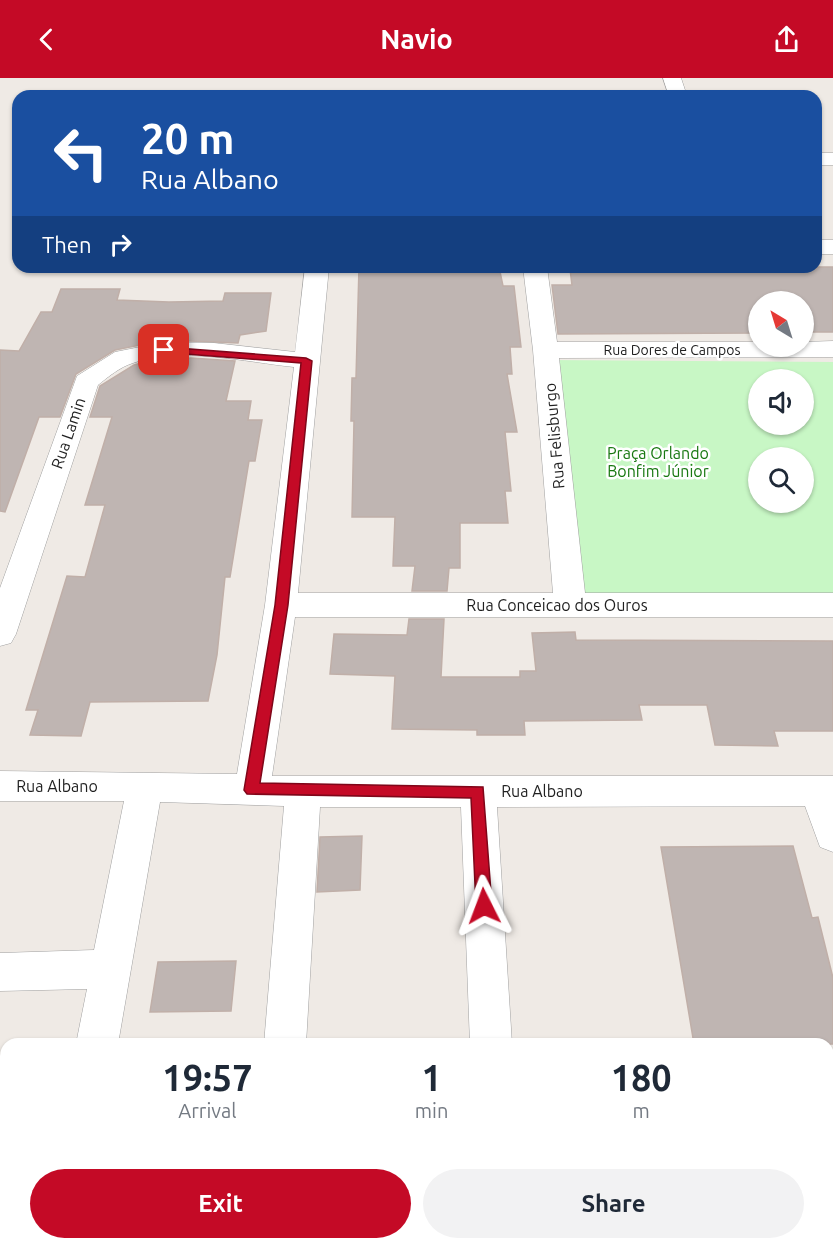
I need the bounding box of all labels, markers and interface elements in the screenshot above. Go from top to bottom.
icon: back [30,23,63,56]
icon: share [770,23,803,56]
text: Navio [380,24,453,54]
icon: left [42,114,120,192]
text: 20 m [141,115,235,162]
text: Rua Albano [141,164,279,194]
icon: right [104,228,137,261]
text: Then [42,232,92,257]
north arrow [748,291,814,357]
map controls [748,291,814,513]
pin [138,324,189,375]
icon: arrive [147,333,180,366]
street label: Rua Dores de Campos [604,342,740,358]
button: sound [748,369,814,435]
street label: Rua Felisburgo [540,382,568,490]
street label: Rua Lamin [47,395,89,471]
park label: Praça Orlando Bonfim Júnior [607,444,709,480]
button: search [748,447,814,513]
street label: Rua Conceicao dos Ouros [466,596,648,614]
street label: Rua Albano [16,777,98,795]
street label: Rua Albano [501,782,583,800]
position arrow [452,874,516,938]
text: 19:57 [162,1057,252,1098]
text: 1 [421,1057,442,1098]
text: 180 [611,1057,672,1098]
text: Arrival [178,1099,237,1122]
text: min [415,1099,448,1122]
text: m [633,1099,650,1122]
button: Exit [30,1169,411,1238]
button: Share [423,1169,804,1238]

